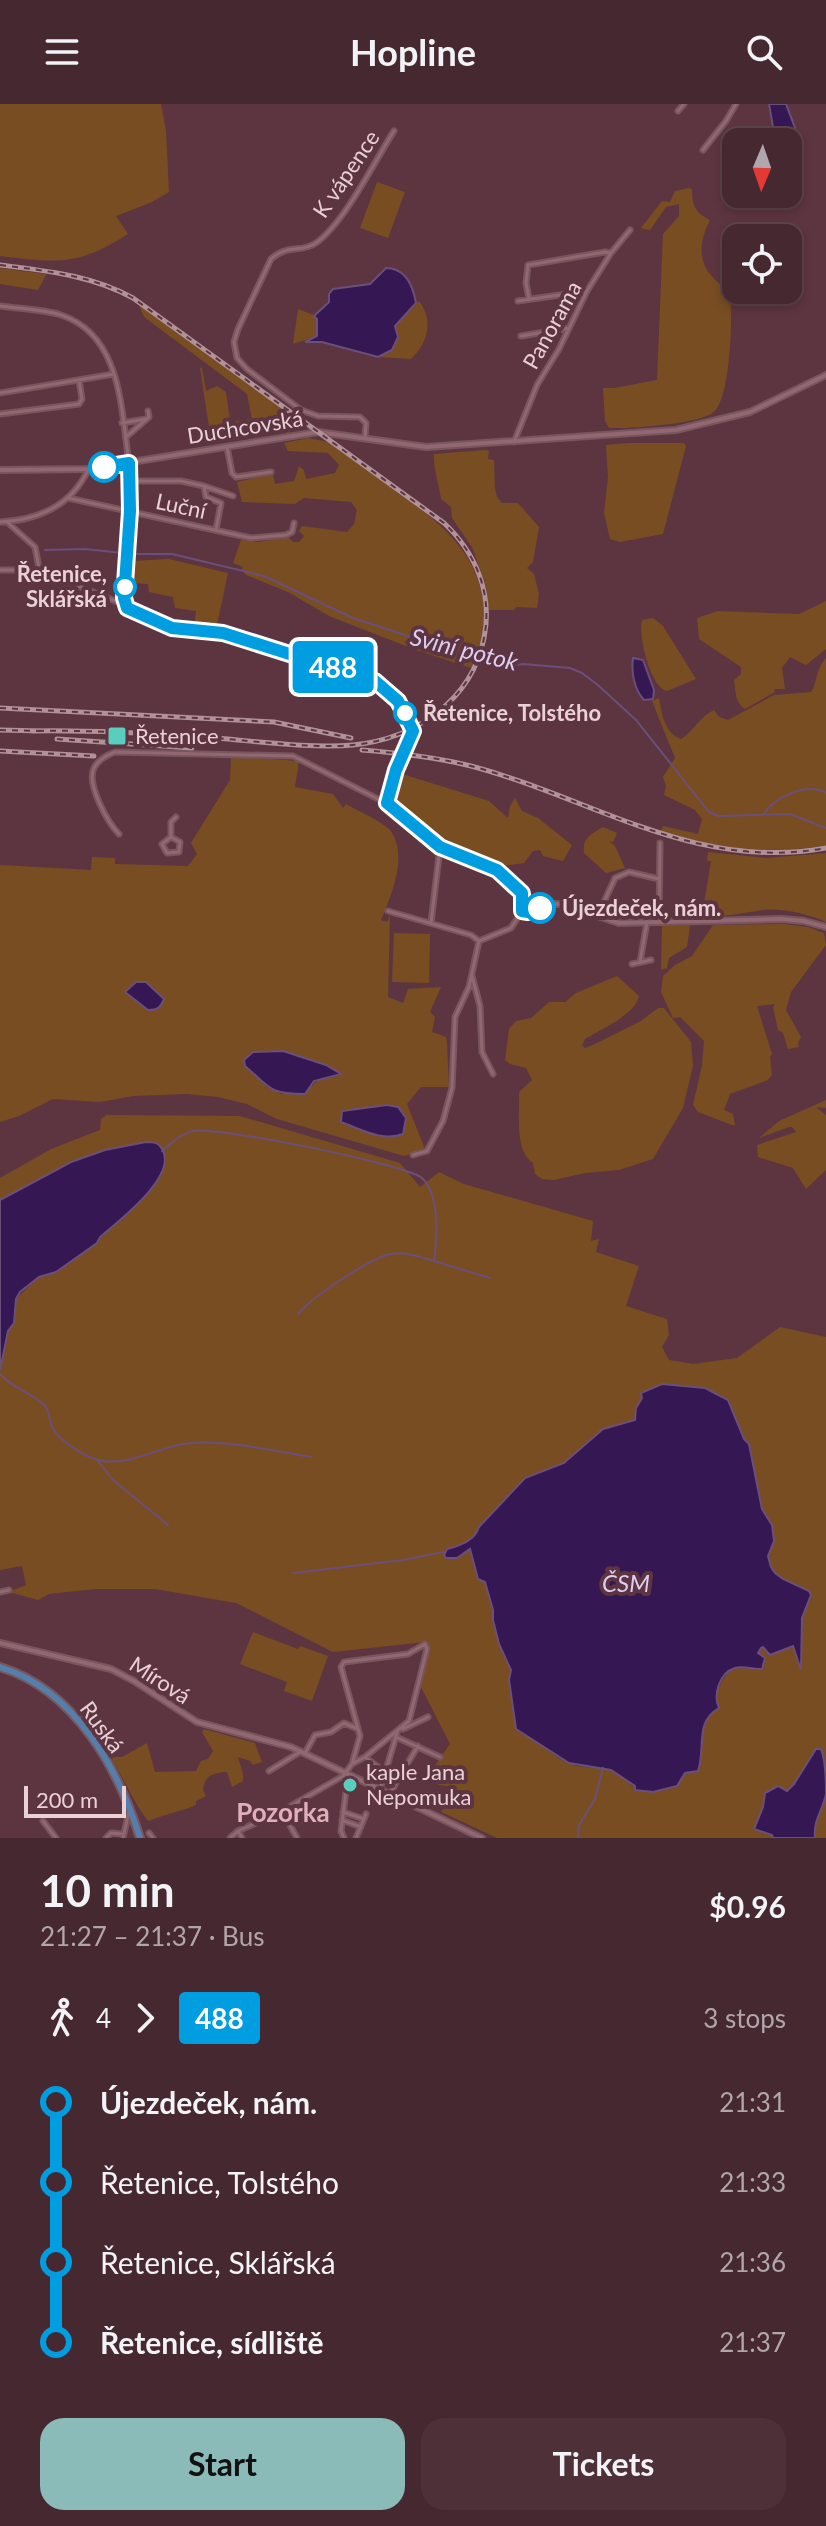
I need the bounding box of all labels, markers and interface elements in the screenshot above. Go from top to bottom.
icon: menu [40,30,84,74]
text: Hopline [350,30,476,74]
icon: search [742,30,786,74]
street label: K vápence [306,125,385,223]
north arrow [722,128,802,208]
map controls [722,128,802,304]
button: locate [722,224,802,304]
street label: Panorama [516,276,587,373]
street label: Duchcovská [185,404,305,449]
unlabelled marker [89,452,119,482]
street label: Luční [153,487,210,524]
place label: Řetenice, Sklářská [17,560,107,612]
marker: Řetenice, Sklářská [114,576,136,598]
water label: Sviní potok [408,621,522,676]
line badge: 488 [287,641,379,693]
text: 488 [309,650,357,684]
place label: Řetenice, Tolstého [423,699,601,726]
marker: Řetenice, Tolstého [394,702,416,724]
place label: Řetenice [135,722,219,749]
marker: Řetenice [106,725,128,747]
marker: Újezdeček, nám. [525,893,555,923]
place label: Újezdeček, nám. [562,894,721,921]
water label: ČSM [602,1568,650,1597]
street label: Mírová [125,1650,196,1709]
street label: Ruská [75,1696,130,1758]
place label: kaple Jana Nepomuka [366,1758,471,1810]
marker: kaple Jana Nepomuka [341,1776,359,1794]
scale bar [24,1782,126,1818]
text: 200 m [36,1786,98,1813]
district label: Pozorka [236,1796,330,1828]
text: 10 min [40,1864,175,1916]
text: $0.96 [709,1888,786,1924]
text: 21:27 – 21:37 · Bus [40,1920,264,1952]
icon: walk [40,1996,84,2040]
icon: forward [123,1996,167,2040]
text: 488 [195,2001,244,2035]
text: 4 [96,2002,111,2034]
text: 3 stops [703,2002,786,2034]
text: Újezdeček, nám. [100,2084,317,2120]
text: 21:31 [719,2086,786,2118]
text: Řetenice, Tolstého [100,2164,339,2200]
text: 21:33 [719,2166,786,2198]
text: Řetenice, Sklářská [100,2244,336,2280]
text: 21:36 [719,2246,786,2278]
text: Řetenice, sídliště [100,2324,323,2360]
text: 21:37 [719,2326,786,2358]
button: Start [40,2418,405,2510]
button: Tickets [421,2418,786,2510]

